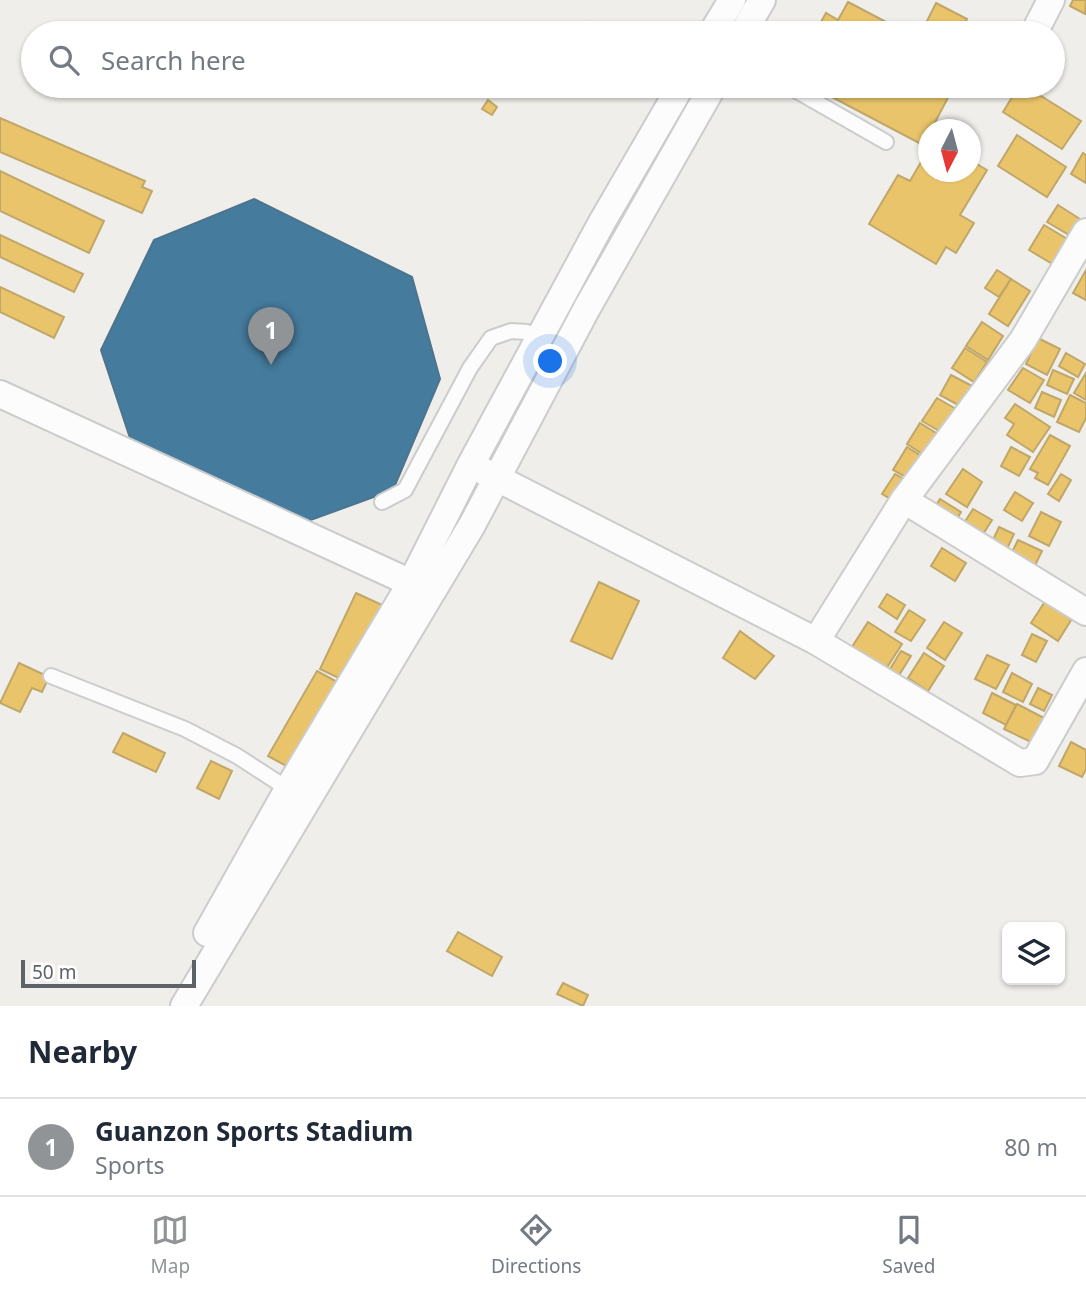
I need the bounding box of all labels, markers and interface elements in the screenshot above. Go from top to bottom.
search box [21,21,1065,98]
icon: search [45,41,83,79]
text: Search here [101,42,246,78]
north arrow [918,119,981,182]
pin: 1 [248,307,294,365]
your location [533,344,567,378]
map controls [1002,922,1065,985]
button: layers [1002,922,1065,985]
scale bar [21,957,196,989]
text: 50 m [32,959,76,985]
text: Nearby [28,1031,137,1072]
text: Guanzon Sports Stadium [95,1113,413,1149]
text: 1 [44,1131,58,1163]
text: 80 m [1004,1131,1058,1163]
text: Sports [95,1149,165,1181]
tab: Map [151,1211,190,1279]
tab: Directions [491,1211,581,1279]
tab: Saved [882,1211,935,1279]

